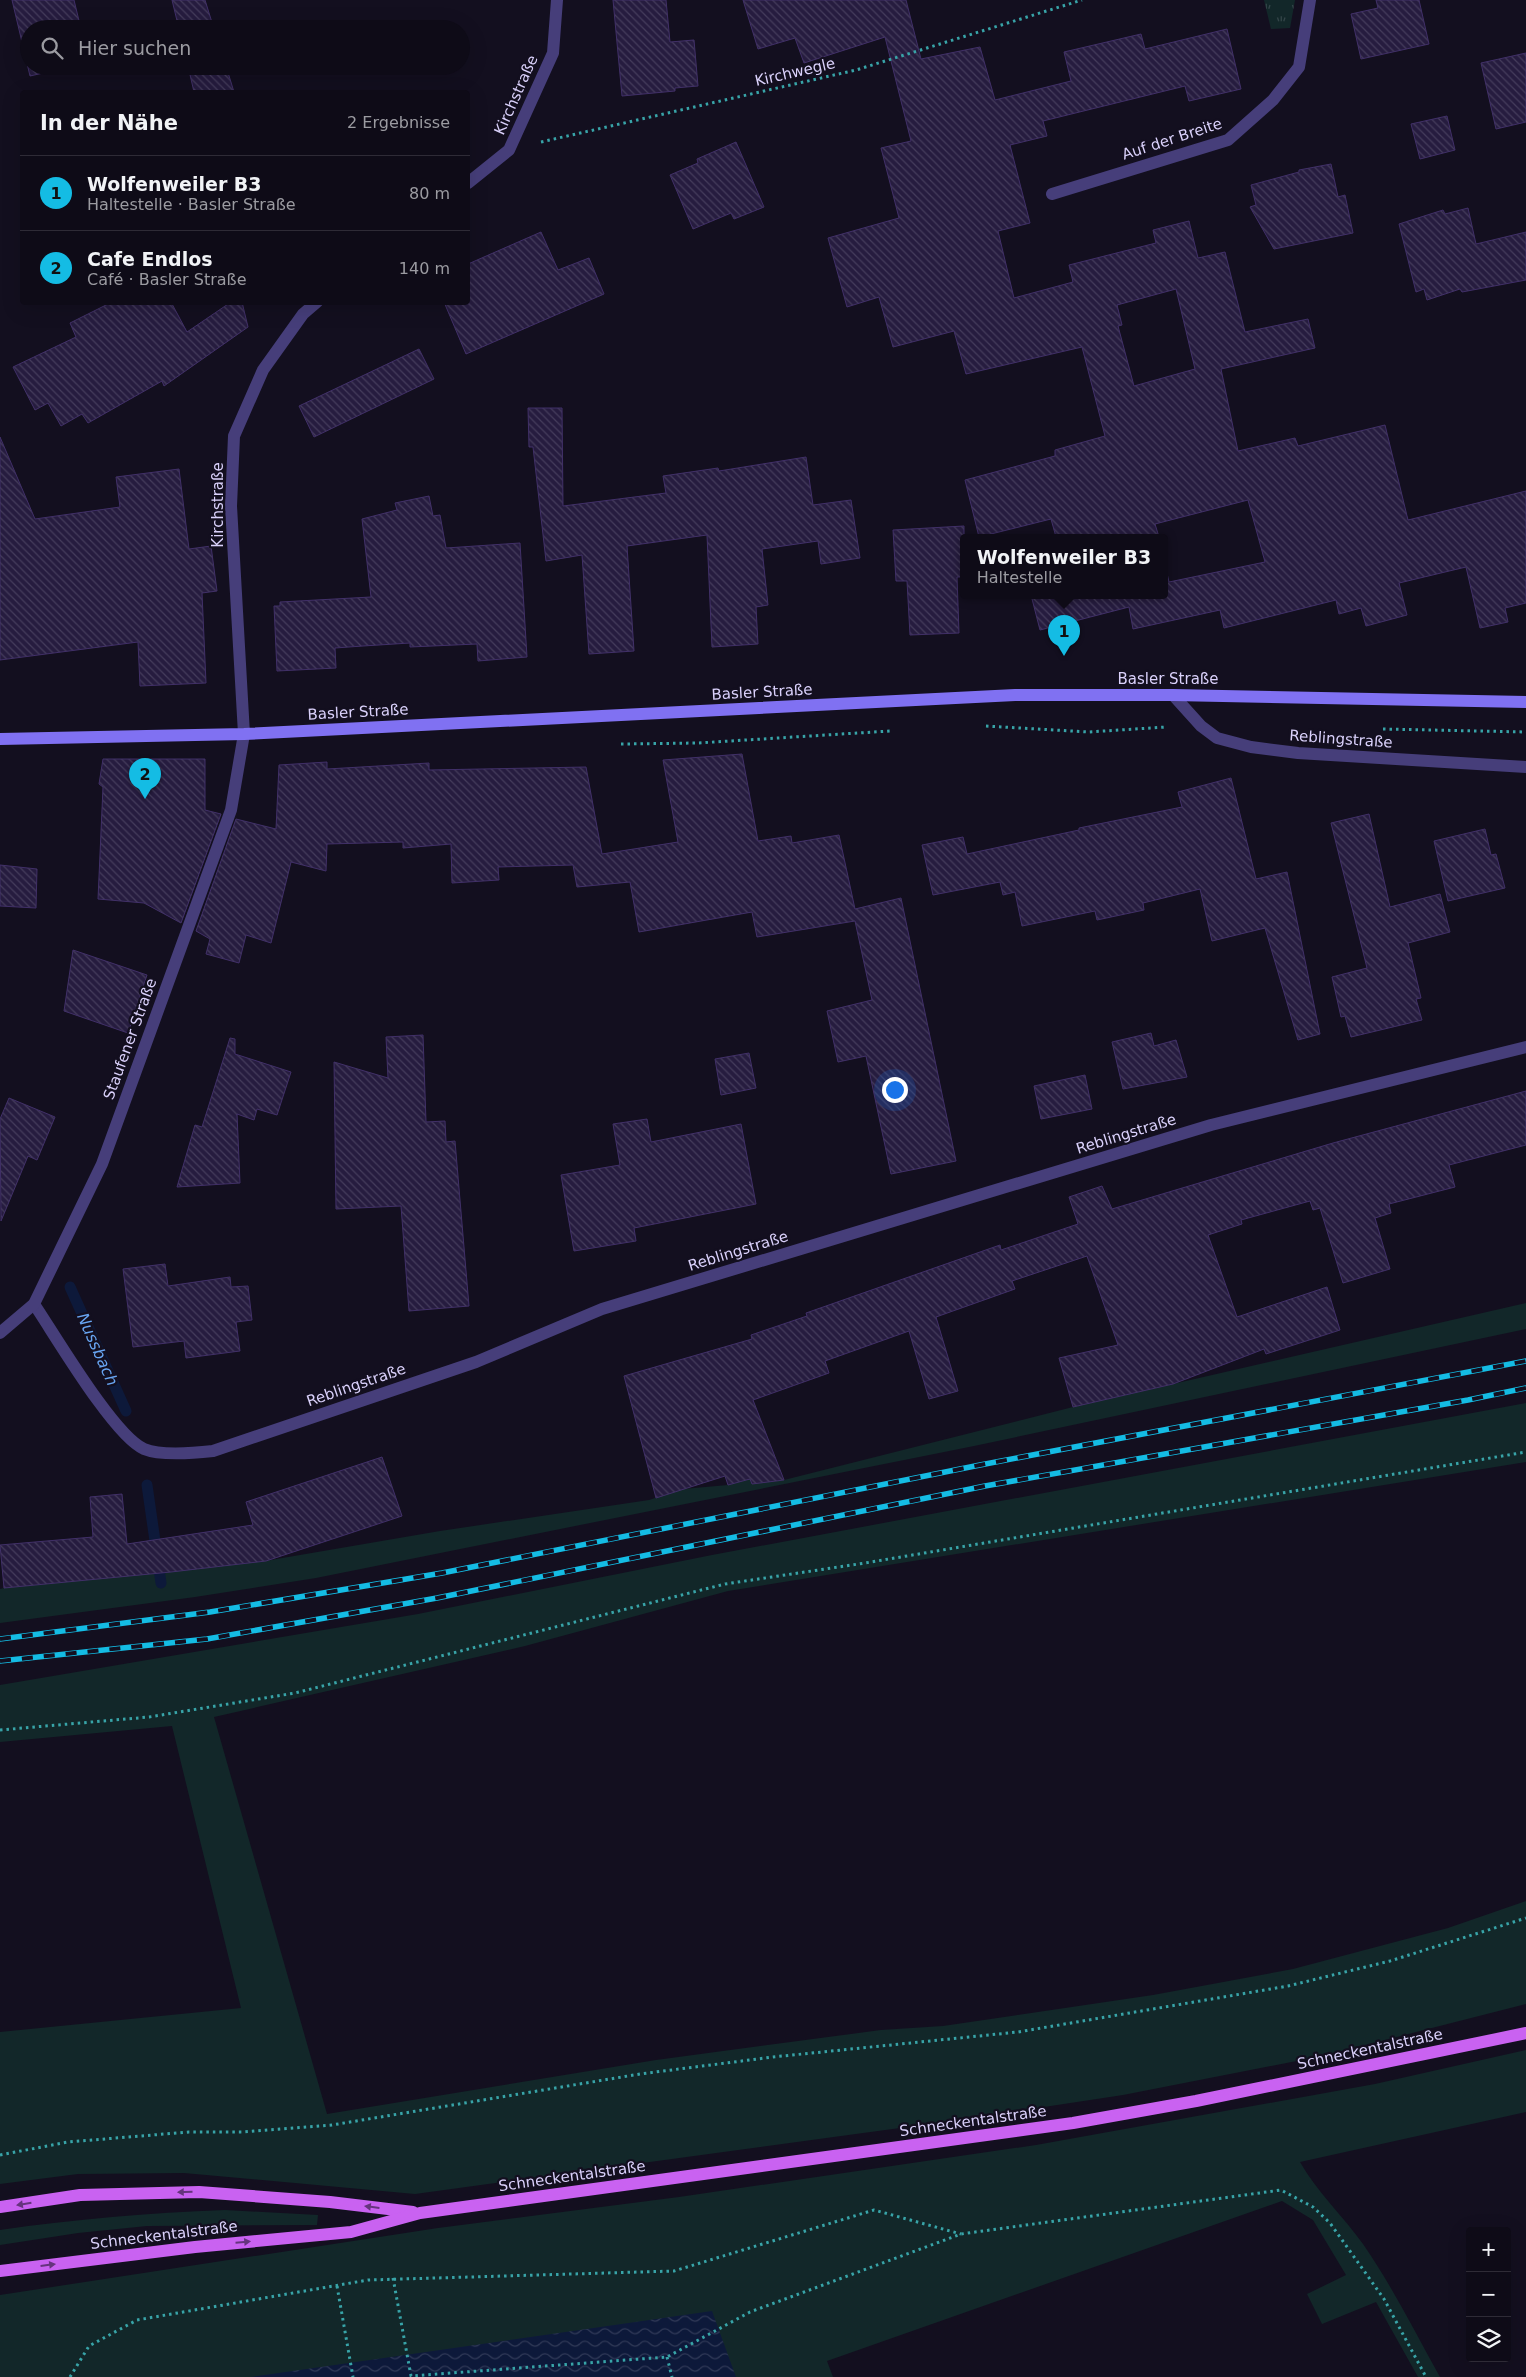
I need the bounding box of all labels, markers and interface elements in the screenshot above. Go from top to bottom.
search box [20,20,470,75]
icon: search [38,34,66,62]
text: Hier suchen [78,37,191,59]
street label: Kirchstraße [490,52,542,138]
street label: Kirchwegle [753,54,837,90]
text: In der Nähe [40,111,178,135]
text: 2 Ergebnisse [347,113,450,132]
street label: Auf der Breite [1120,114,1224,164]
text: Wolfenweiler B3 [87,173,262,195]
text: 1 [50,184,62,203]
text: 80 m [409,184,450,203]
text: Haltestelle · Basler Straße [87,195,296,214]
text: Cafe Endlos [87,248,213,270]
text: 2 [50,259,62,278]
text: 140 m [399,259,450,278]
text: Café · Basler Straße [87,270,247,289]
street label: Kirchstraße [209,462,227,548]
popup [960,534,1168,599]
text: Wolfenweiler B3 [977,546,1151,568]
text: Haltestelle [977,568,1062,587]
pin: 1 [1048,615,1080,656]
street label: Basler Straße [1117,670,1219,688]
street label: Basler Straße [711,680,813,704]
street label: Basler Straße [307,700,409,724]
street label: Reblingstraße [1289,726,1393,752]
pin: 2 [129,758,161,799]
street label: Staufener Straße [100,976,160,1102]
your location [882,1077,908,1103]
street label: Reblingstraße [1074,1110,1178,1158]
street label: Reblingstraße [686,1227,790,1275]
water label: Nussbach [73,1310,122,1389]
street label: Reblingstraße [304,1360,408,1410]
street label: Schneckentalstraße [1296,2025,1444,2073]
street label: Schneckentalstraße [898,2102,1048,2140]
street label: Schneckentalstraße [497,2157,647,2195]
one-way arrow [177,2188,193,2196]
one-way arrow [15,2200,31,2208]
one-way arrow [363,2203,379,2211]
street label: Schneckentalstraße [89,2217,239,2253]
map controls [1466,2227,1511,2362]
button: + [1466,2227,1511,2272]
one-way arrow [235,2238,251,2246]
one-way arrow [41,2261,57,2269]
button: − [1466,2272,1511,2317]
button: layers [1466,2317,1511,2362]

